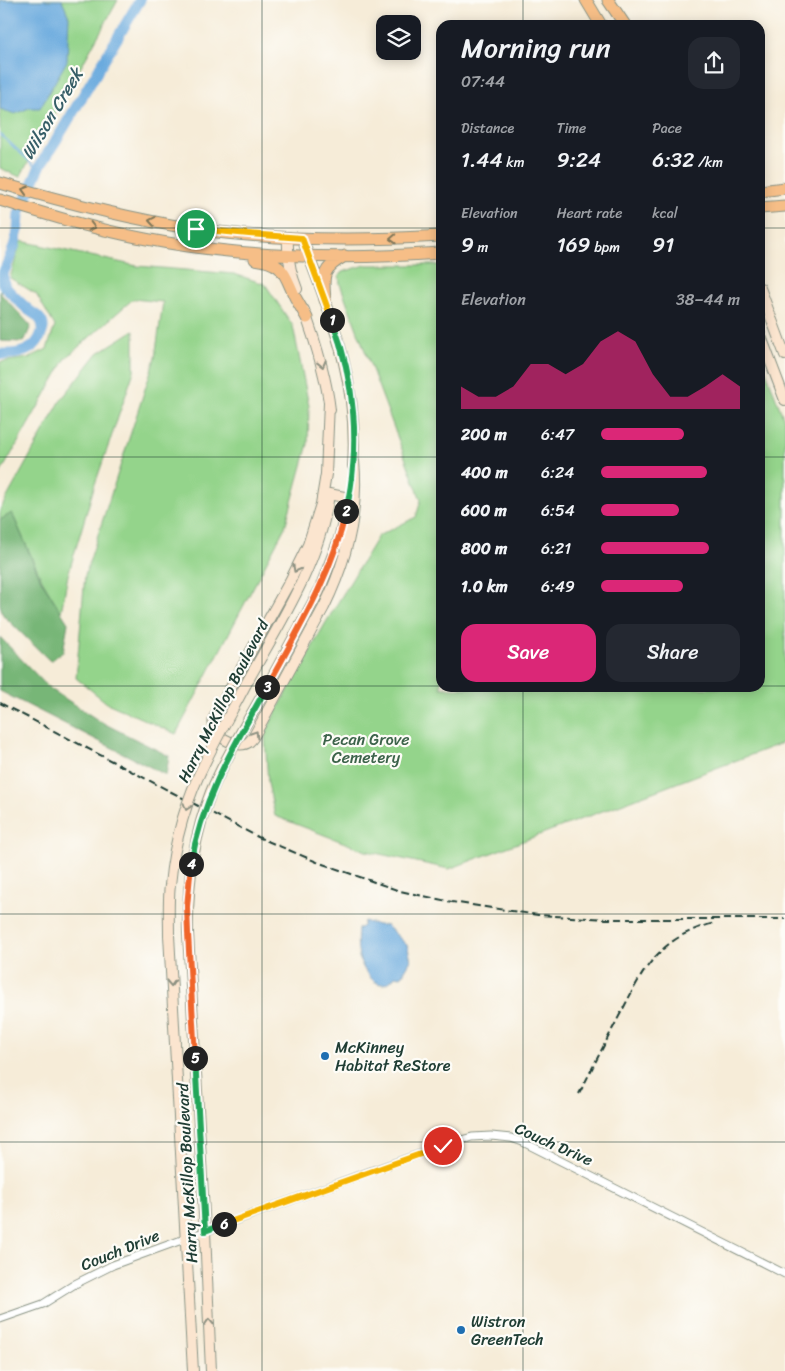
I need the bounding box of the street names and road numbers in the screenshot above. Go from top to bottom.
street label: Harry McKillop Boulevard [169,613,278,788]
street label: Harry McKillop Boulevard [168,1081,206,1264]
street label: Couch Drive [510,1114,598,1174]
street label: Couch Drive [76,1221,164,1279]

